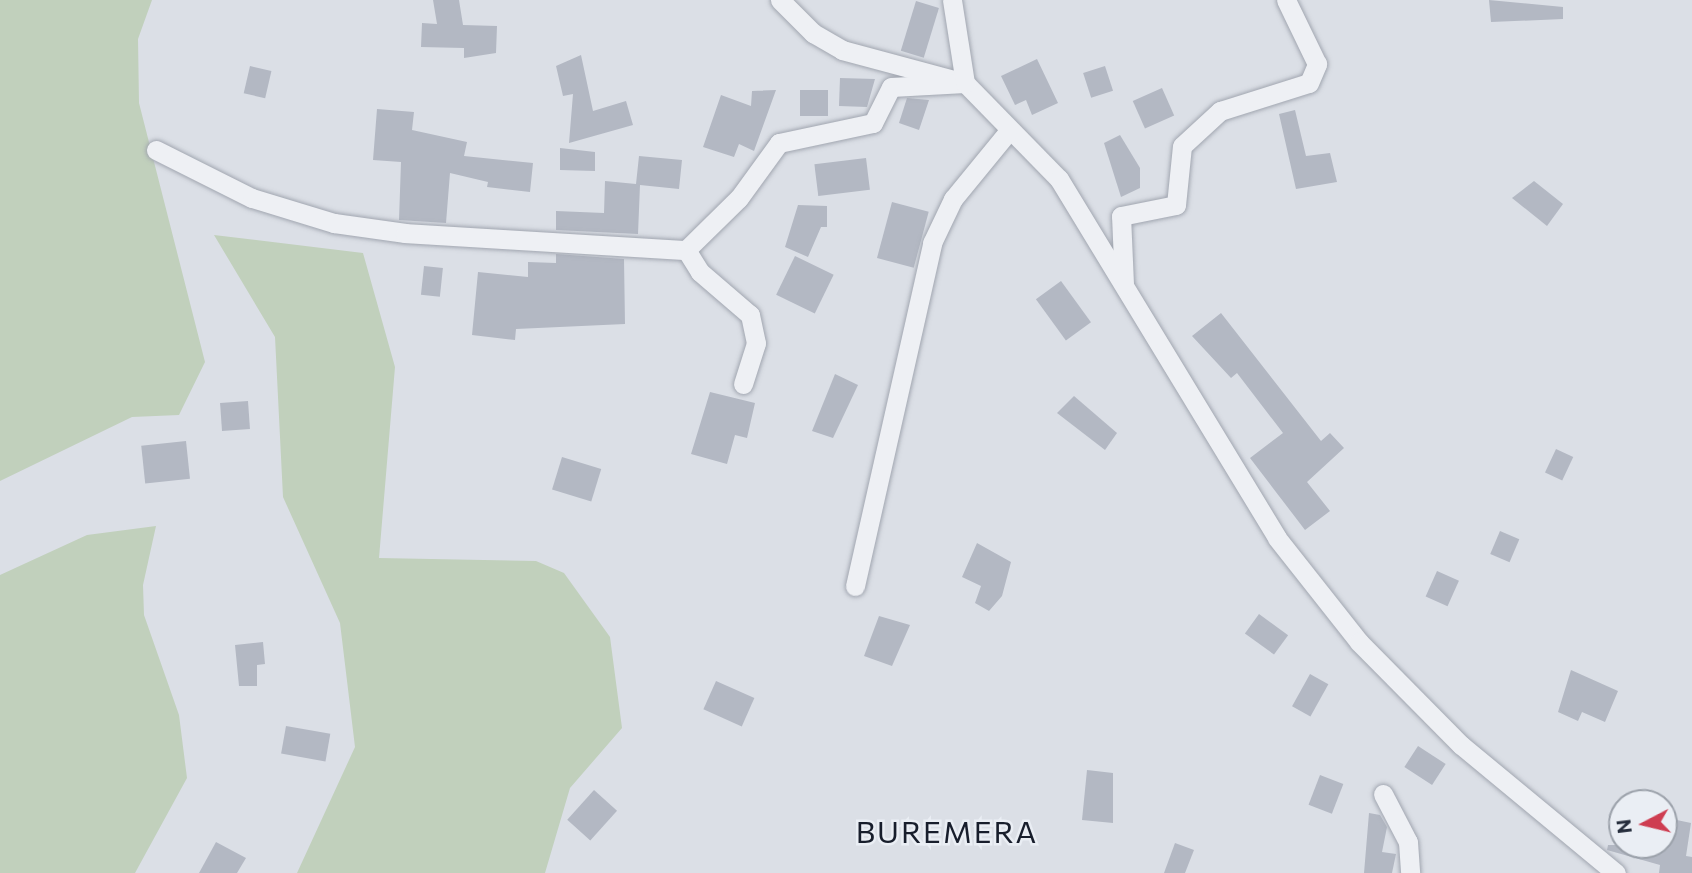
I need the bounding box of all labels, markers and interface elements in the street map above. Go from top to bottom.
north arrow [1608,789,1678,859]
district label: BUREMERA [857,813,1037,849]
text: N [1611,818,1636,835]

